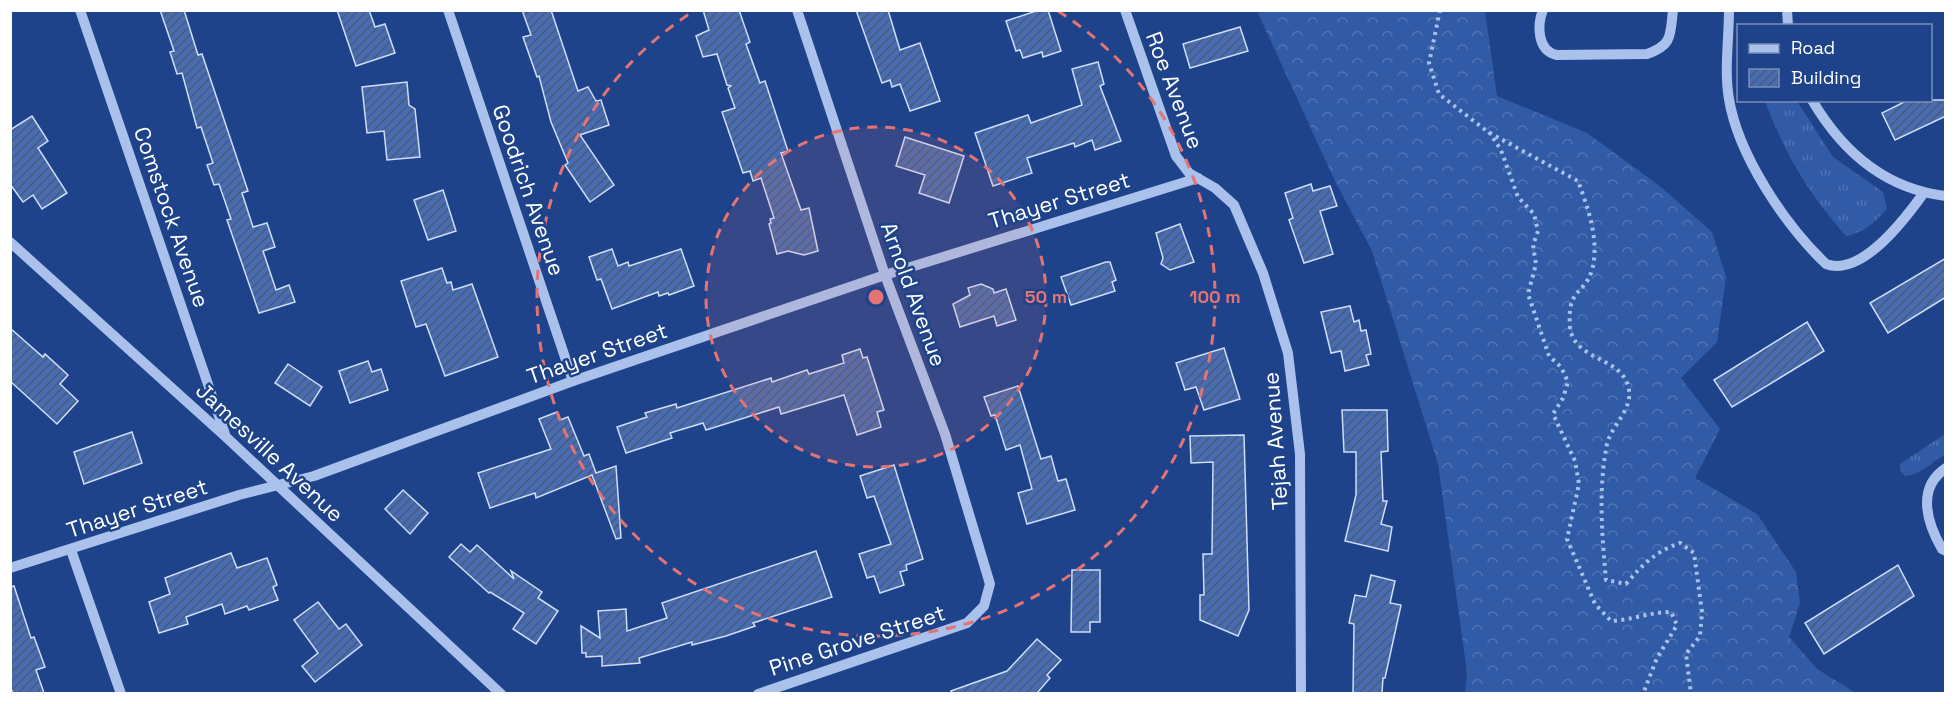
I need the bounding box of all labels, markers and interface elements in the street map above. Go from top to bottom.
legend [1737,24,1932,102]
street label: Roe Avenue [1140,27,1210,153]
text: Road [1791,36,1835,59]
text: Building [1791,66,1861,89]
street label: Goodrich Avenue [487,101,571,279]
street label: Comstock Avenue [128,123,216,311]
street label: Thayer Street [985,165,1133,235]
street label: Arnold Avenue [875,218,953,370]
text: 50 m [1025,285,1067,308]
text: 100 m [1189,285,1241,308]
centre of rings [866,287,886,307]
street label: Thayer Street [523,316,671,390]
street label: Tejah Avenue [1256,371,1294,511]
street label: Jamesville Avenue [190,376,350,528]
street label: Thayer Street [63,472,211,544]
street label: Pine Grove Street [765,598,949,682]

